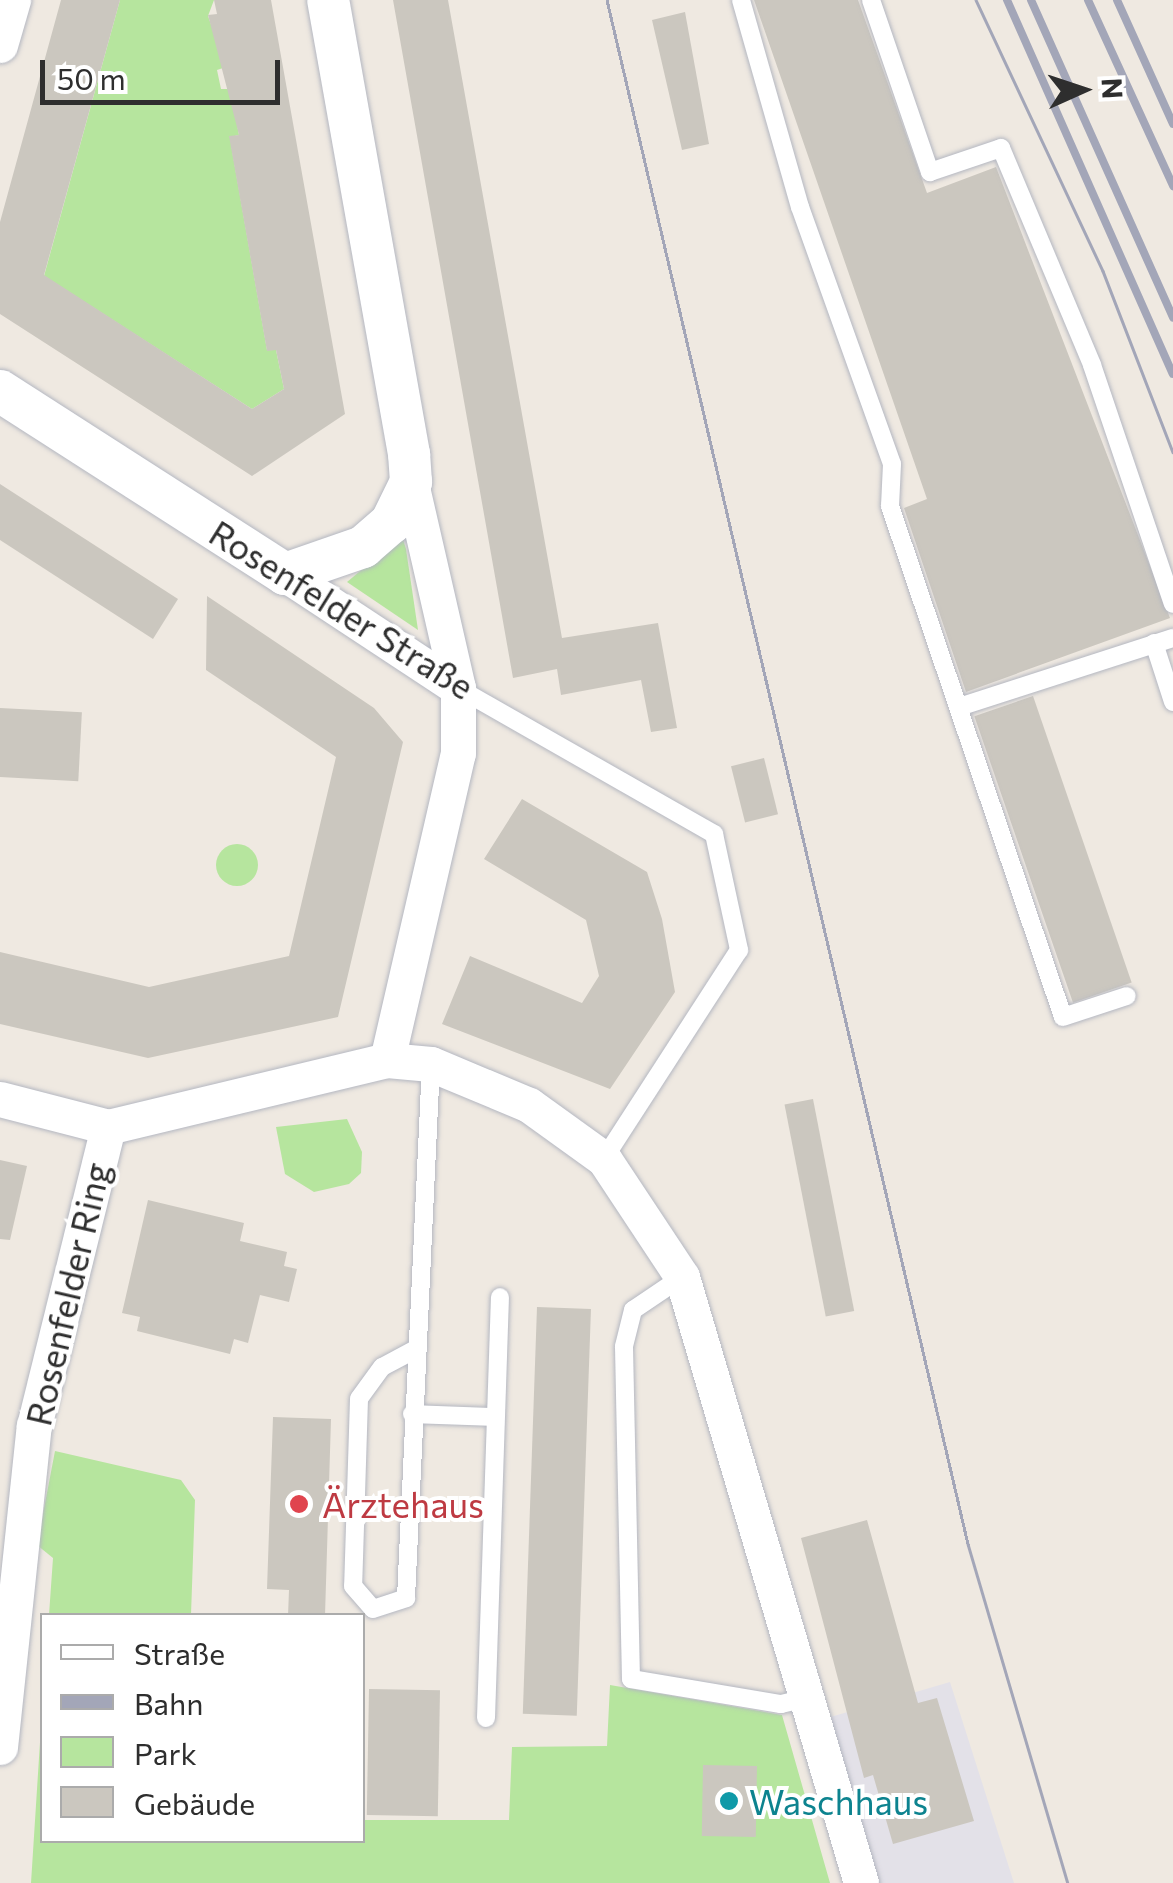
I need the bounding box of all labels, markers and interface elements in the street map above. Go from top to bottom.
scale bar [45,40,285,102]
north arrow [1033,40,1133,140]
text: 50 m [57,59,126,96]
text: N [1095,77,1130,100]
street label: Rosenfelder Straße [202,511,482,707]
street label: Rosenfelder Ring [16,1158,118,1430]
place label: Ärztehaus [322,1483,484,1525]
marker: Ärztehaus [286,1491,312,1517]
legend [40,1613,365,1843]
text: Straße [134,1634,225,1671]
text: Bahn [134,1684,203,1721]
text: Park [134,1734,197,1771]
place label: Waschhaus [749,1780,928,1822]
text: Gebäude [134,1784,255,1821]
marker: Waschhaus [718,1790,740,1812]

